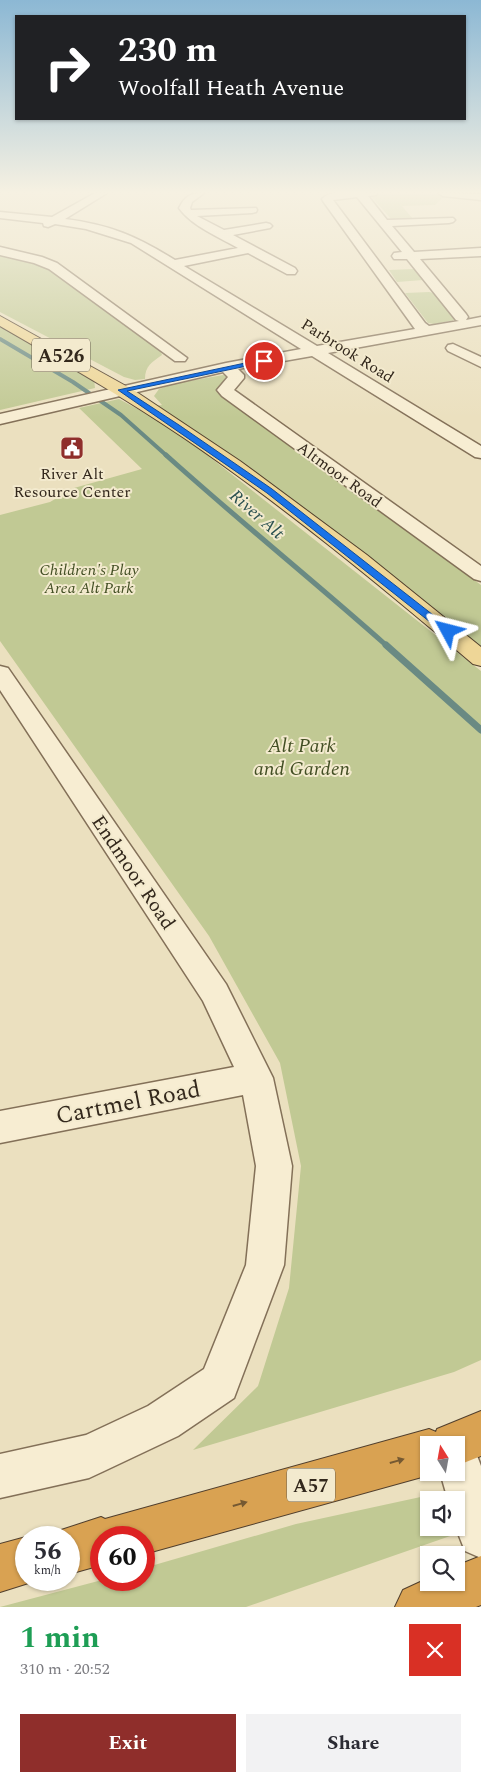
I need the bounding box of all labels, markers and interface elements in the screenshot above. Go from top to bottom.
text: 230 m [118,24,217,77]
icon: right [35,35,100,100]
text: Woolfall Heath Avenue [118,72,344,105]
street label: Parbrook Road [296,313,399,389]
road number: A526 [32,338,90,372]
pin [243,340,285,382]
icon: arrive [250,347,278,375]
public building icon: River Alt Resource Center [59,435,85,461]
street label: Altmoor Road [292,436,387,514]
place label: River Alt Resource Center [13,462,131,504]
water label: River Alt [223,483,290,546]
park label: Children's Play Area Alt Park [39,558,139,600]
position arrow [421,604,473,656]
park label: Alt Park and Garden [254,731,351,784]
street label: Endmoor Road [84,809,183,936]
street label: Cartmel Road [53,1071,204,1135]
north arrow [420,1436,465,1481]
map controls [420,1436,465,1591]
one-way arrow [390,1456,405,1464]
road number: A57 [287,1468,335,1502]
button: sound [420,1491,465,1536]
one-way arrow [233,1500,248,1508]
speed limit sign: 60 [90,1526,155,1591]
text: 56 [33,1533,62,1571]
button: search [420,1546,465,1591]
text: km/h [34,1561,61,1580]
text: 1 min [20,1615,100,1661]
button: close [409,1624,461,1676]
text: 310 m · 20:52 [20,1657,110,1681]
button: Exit [20,1714,236,1772]
button: Share [246,1714,461,1772]

